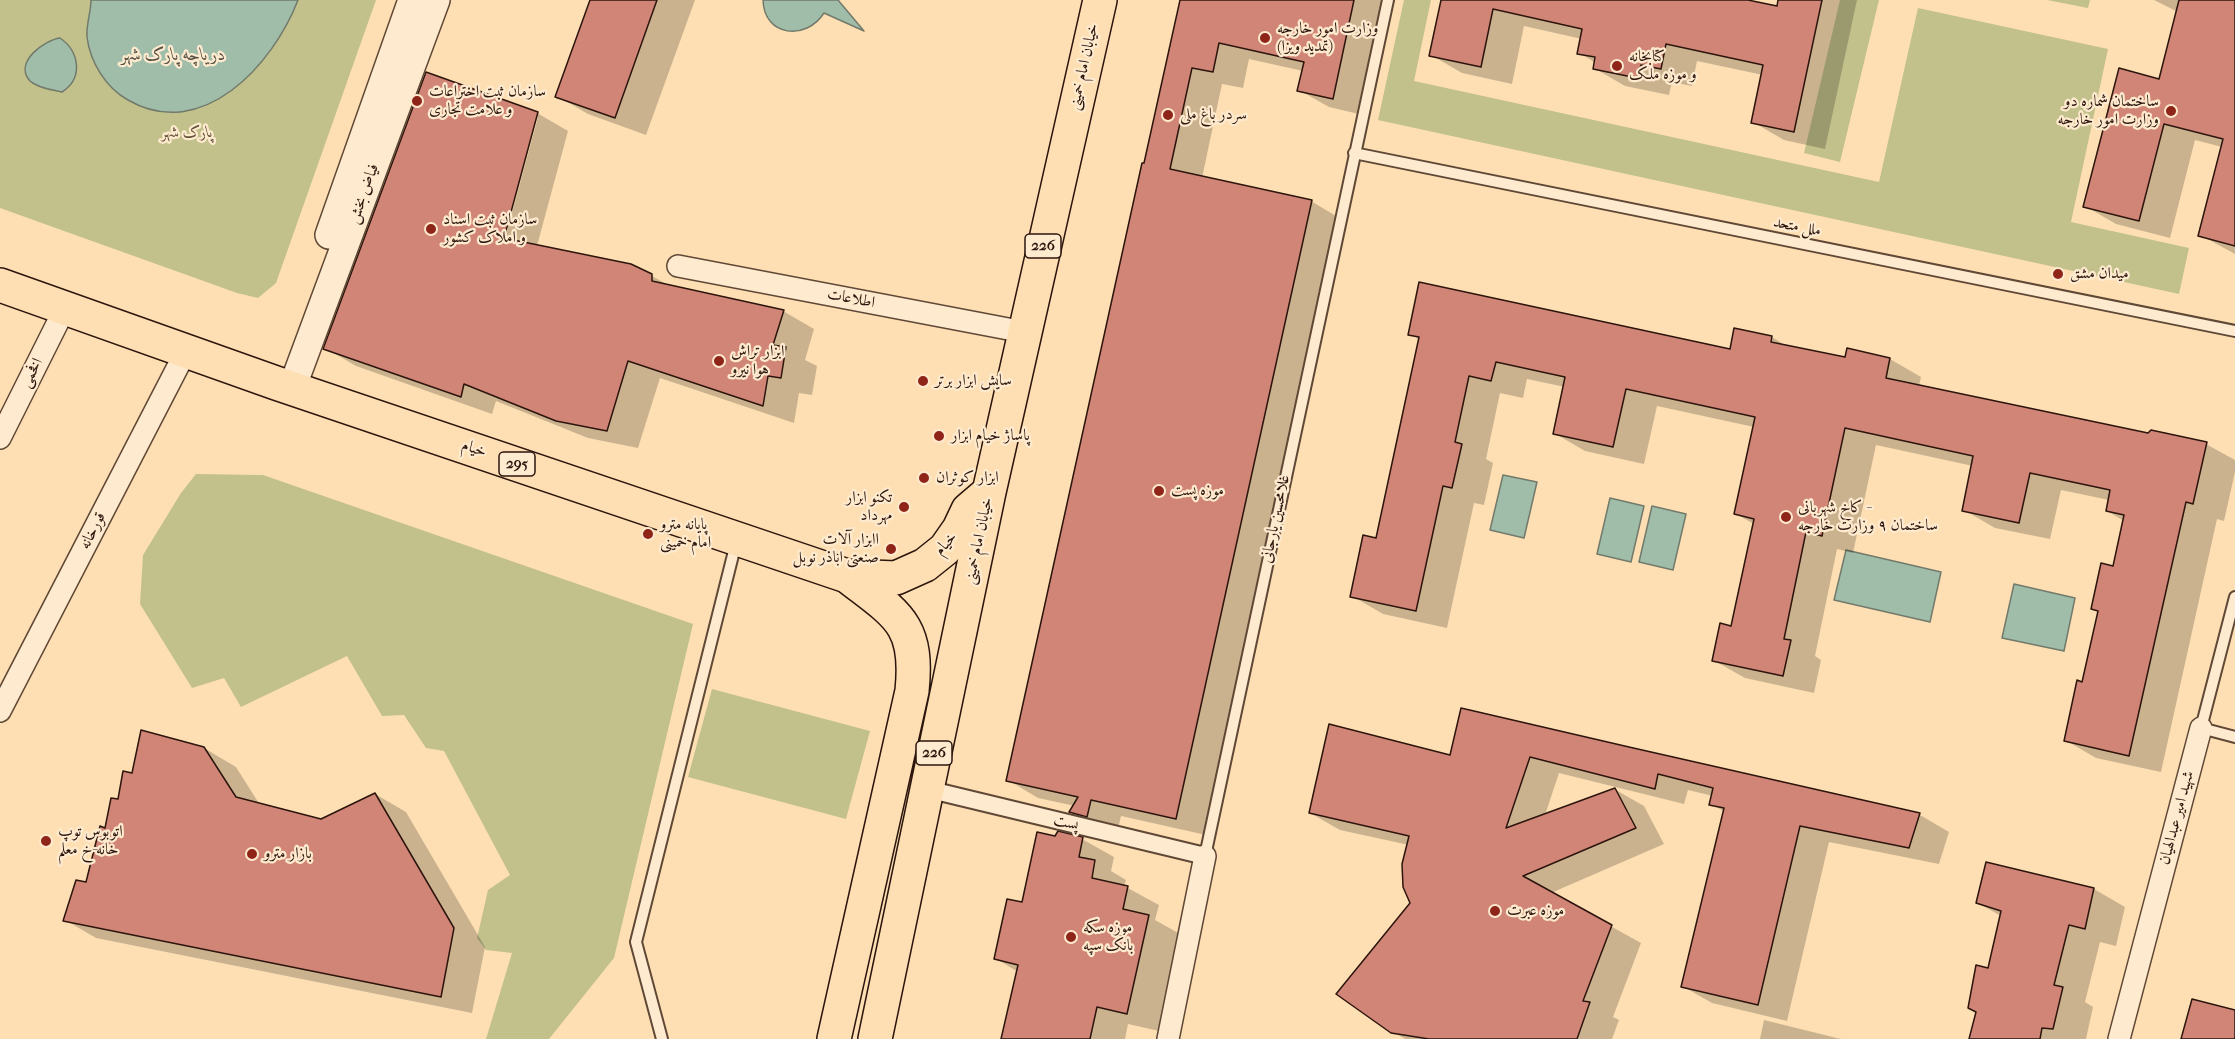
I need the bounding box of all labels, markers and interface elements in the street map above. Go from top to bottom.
place label: وزارت امور خارجه (تمدید ویزا) [1277,19,1378,57]
street label: خیابان امام خمینی [1065,22,1103,112]
marker: وزارت امور خارجه (تمدید ویزا) [1258,31,1272,45]
water label: دریاچه پارک شهر [121,45,225,67]
place label: کتابخانه و موزه ملک [1629,47,1697,85]
marker: کتابخانه و موزه ملک [1610,59,1624,73]
place label: سازمان ثبت اختراعات و علامت تجاری [429,82,546,120]
place label: ساختمان شماره دو وزارت امور خارجه [2058,92,2159,130]
marker: سازمان ثبت اختراعات و علامت تجاری [410,94,424,108]
marker: ساختمان شماره دو وزارت امور خارجه [2164,104,2178,118]
place label: سردر باغ ملی [1180,105,1247,125]
marker: سردر باغ ملی [1161,108,1175,122]
park label: پارک شهر [161,123,213,143]
street label: فیاض بخش [344,161,384,227]
place label: سازمان ثبت اسناد و املاک کشور [443,210,537,248]
street label: ملل متحد [1771,213,1823,241]
marker: سازمان ثبت اسناد و املاک کشور [424,222,438,236]
road number: 226 [1025,234,1061,258]
place label: میدان مشق [2070,264,2129,284]
marker: میدان مشق [2051,267,2065,281]
street label: اطلاعات [825,285,877,313]
place label: ابزار تراش هوا نیرو [731,342,784,380]
marker: ابزار تراش هوا نیرو [712,354,726,368]
street label: افخمی [16,355,48,391]
place label: سایش ابزار برتر [935,371,1012,391]
marker: سایش ابزار برتر [916,374,930,388]
place label: پاساژ خیام ابزار [951,426,1030,446]
marker: پاساژ خیام ابزار [932,429,946,443]
street label: خیام [459,436,489,462]
road number: 295 [499,452,535,476]
place label: ابزار کوثران [936,468,999,488]
marker: ابزار کوثران [917,471,931,485]
street label: غلامحسین یارجانی [1257,473,1295,565]
place label: موزه پست [1171,481,1224,501]
marker: موزه پست [1152,484,1166,498]
place label: تکنو ابزار مهرداد [846,488,892,526]
street label: خیابان امام خمینی [960,496,998,586]
place label: کاخ شهربانی - ساختمان ۹ وزارت خارجه [1798,498,1938,536]
marker: تکنو ابزار مهرداد [897,500,911,514]
street label: قورخانه [76,509,110,553]
marker: کاخ شهربانی - ساختمان ۹ وزارت خارجه [1779,510,1793,524]
place label: پایانه مترو امام خمینی [660,515,711,553]
marker: پایانه مترو امام خمینی [641,527,655,541]
street label: خیام [930,528,962,560]
place label: اابزار آلات صنعتی اباذر نوبل [793,530,879,568]
marker: اابزار آلات صنعتی اباذر نوبل [884,542,898,556]
road number: 226 [916,741,952,765]
street label: شهید امیر عبدالهیان [2155,769,2199,867]
street label: پست [1051,811,1081,835]
place label: اتوبوس توپ خانه-خ معلم [58,822,123,860]
marker: اتوبوس توپ خانه-خ معلم [39,834,53,848]
place label: بازار مترو [264,844,312,864]
marker: بازار مترو [245,847,259,861]
place label: موزه عبرت [1507,901,1564,921]
marker: موزه عبرت [1488,904,1502,918]
place label: موزه سکه بانک سپه [1083,918,1133,956]
marker: موزه سکه بانک سپه [1064,930,1078,944]

